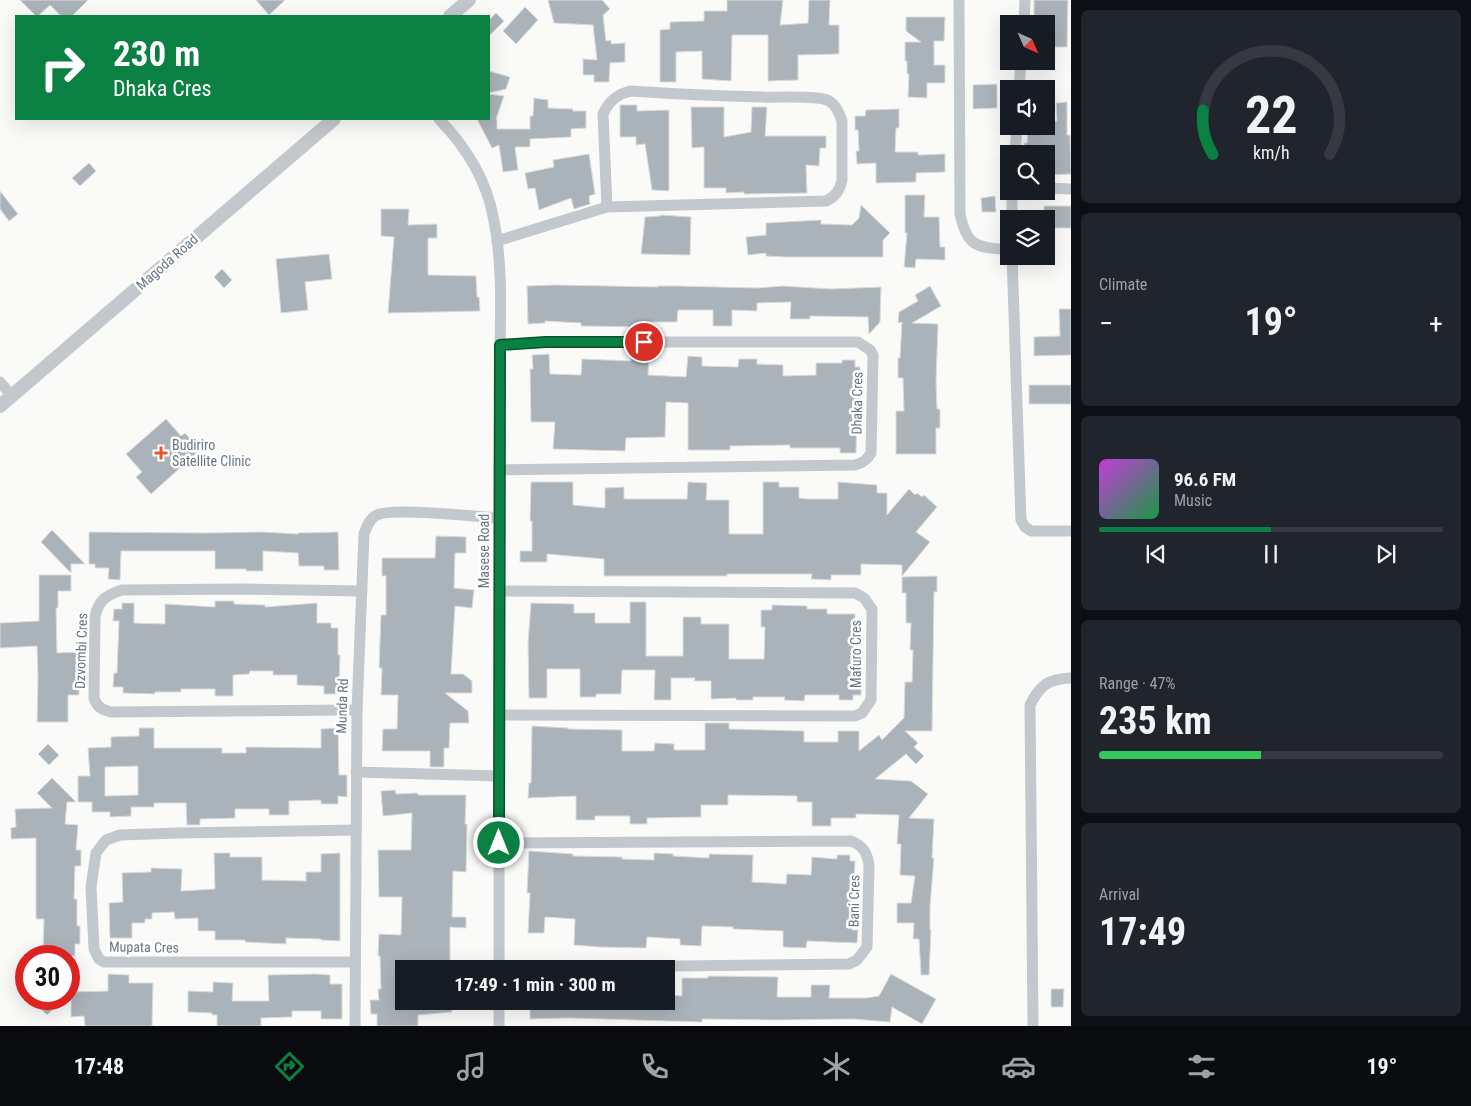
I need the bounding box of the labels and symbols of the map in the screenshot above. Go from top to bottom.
north arrow [1000,15,1055,70]
street label: Magoda Road [133,231,201,293]
pin [623,321,665,363]
street label: Dhaka Cres [848,372,866,434]
place label: Budiriro Satellite Clinic [172,437,251,469]
marker: Budiriro Satellite Clinic [154,446,168,460]
street label: Masese Road [476,514,492,588]
street label: Dzvombi Cres [72,613,90,689]
street label: Mafuro Cres [848,620,864,688]
street label: Munda Rd [333,678,351,734]
position arrow [472,816,524,868]
street label: Bani Cres [846,875,862,927]
street label: Mupata Cres [109,938,179,956]
speed limit sign: 30 [15,945,80,1010]

